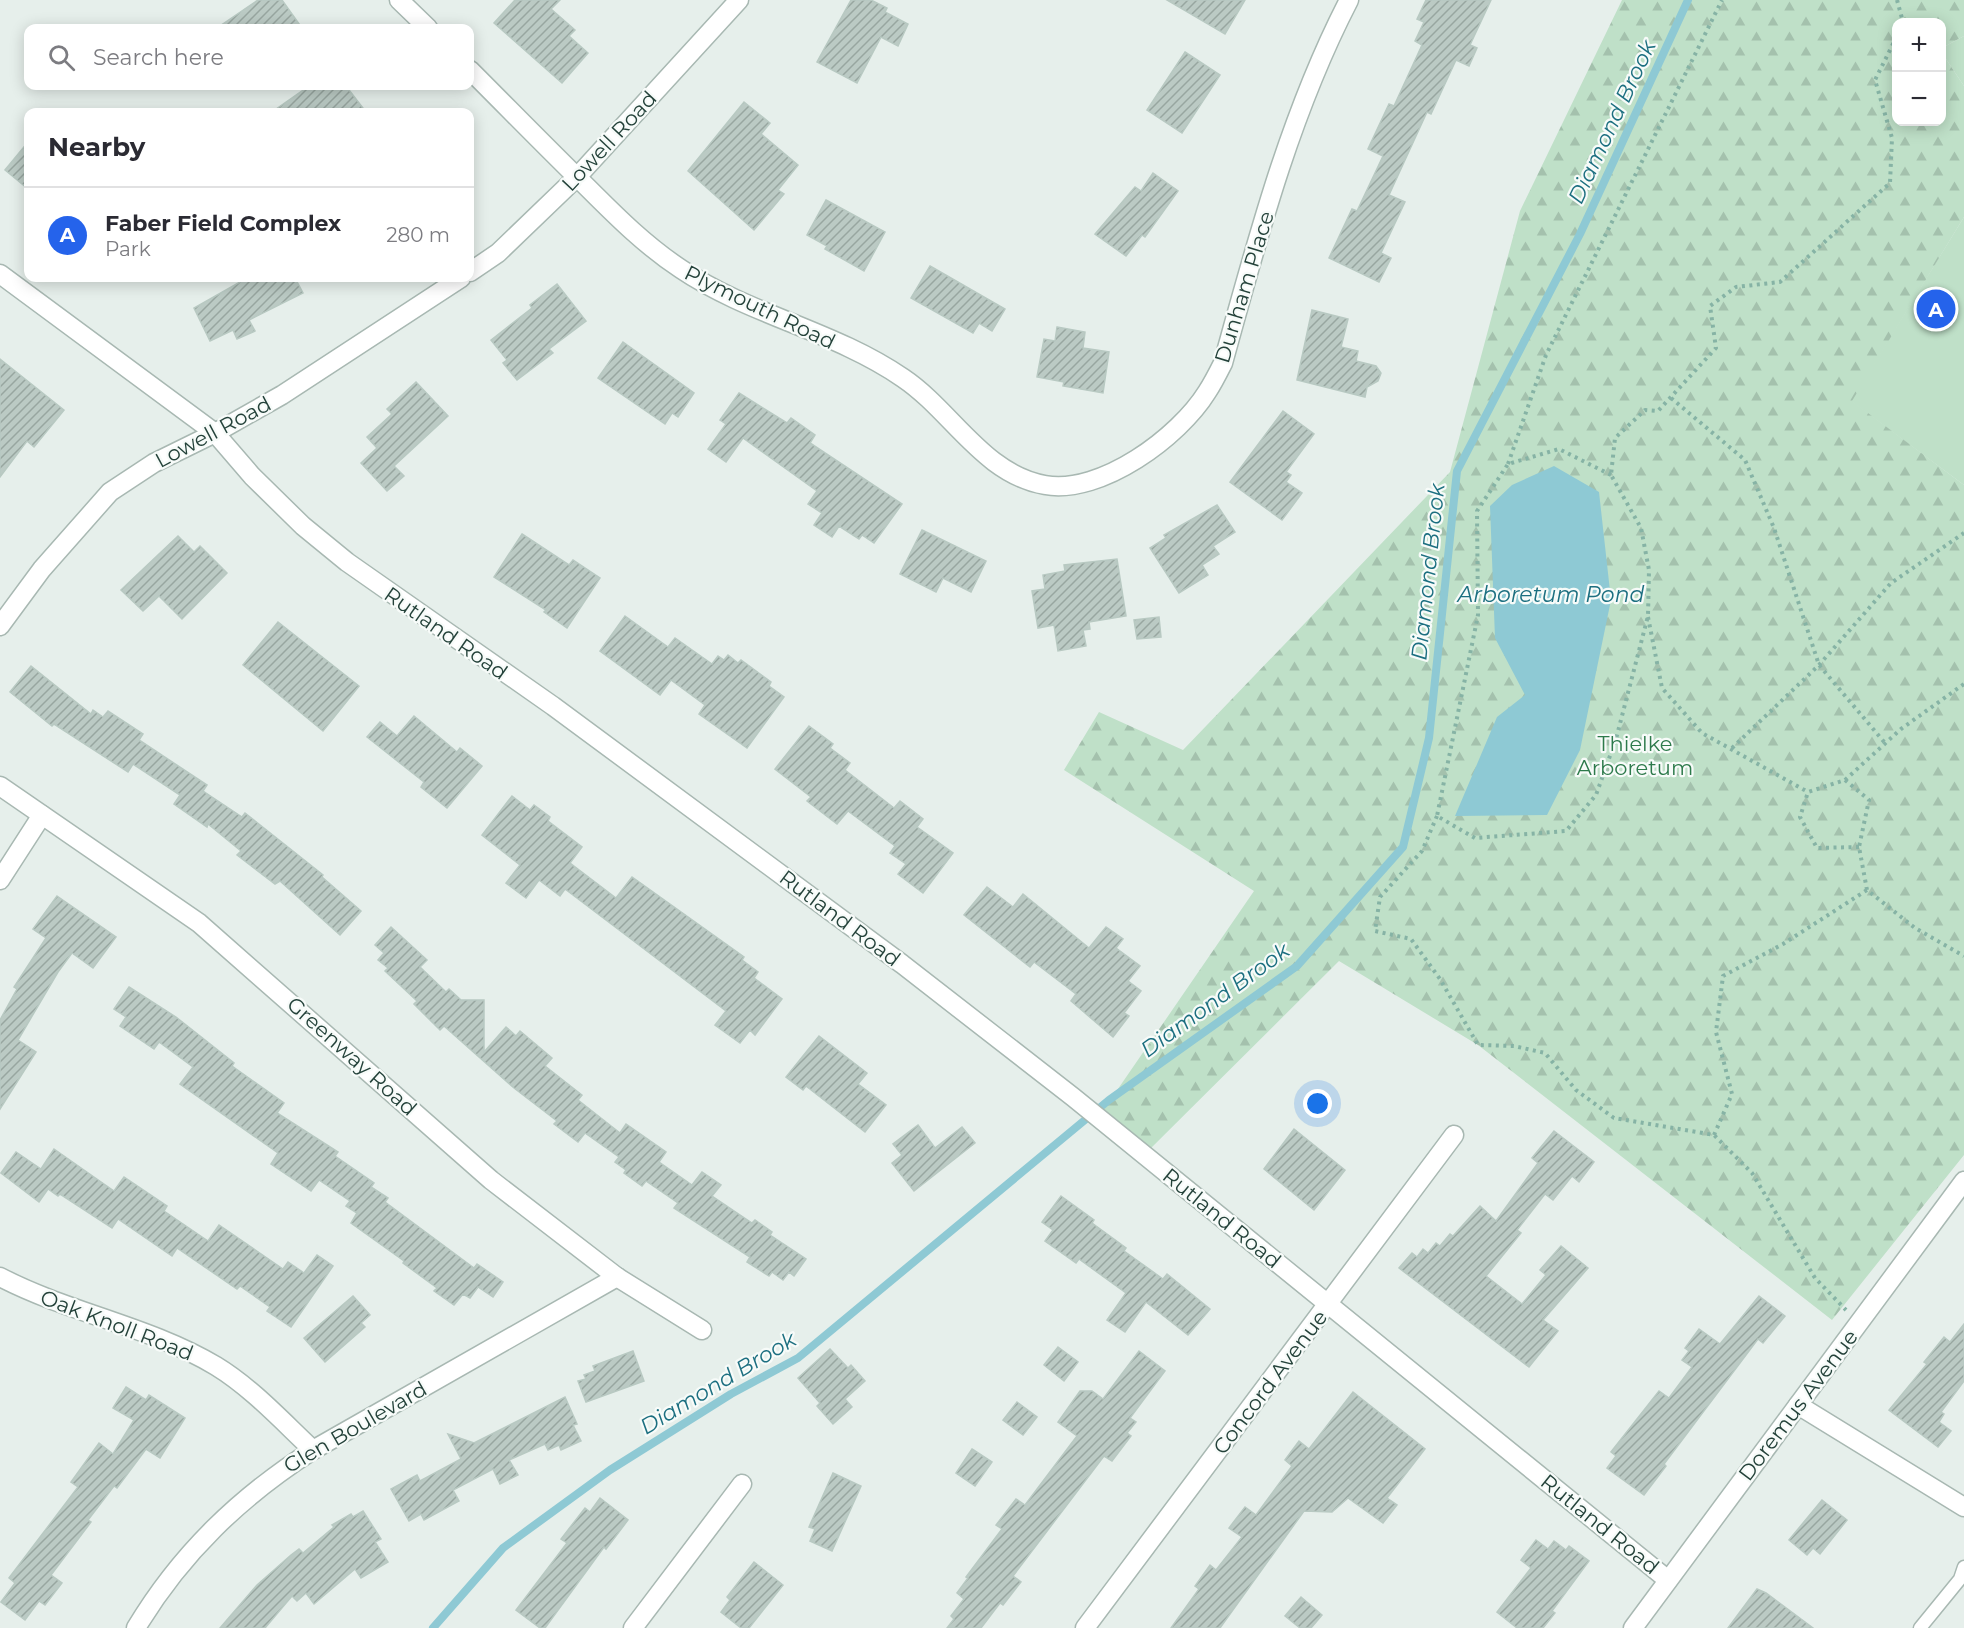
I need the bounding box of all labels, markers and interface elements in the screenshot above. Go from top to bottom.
map controls [1892,18,1946,126]
button: + [1892,18,1946,72]
search box [24,24,474,90]
water label: Diamond Brook [1562,35,1662,208]
icon: search [45,41,78,74]
text: Search here [93,44,224,71]
button: − [1892,72,1946,126]
street label: Lowell Road [556,86,662,196]
text: Nearby [48,131,145,163]
street label: Dunham Place [1209,208,1279,366]
text: Faber Field Complex [105,210,341,237]
text: A [60,223,75,247]
text: 280 m [386,223,450,247]
text: Park [105,237,151,261]
street label: Plymouth Road [680,260,840,354]
pin: A [1916,286,1956,332]
street label: Lowell Road [151,391,275,473]
water label: Diamond Brook [1405,481,1451,662]
street label: Rutland Road [380,581,512,685]
water label: Arboretum Pond [1456,581,1645,608]
park label: Thielke Arboretum [1577,731,1693,780]
street label: Rutland Road [775,864,905,972]
water label: Diamond Brook [1135,936,1295,1063]
street label: Greenway Road [282,991,422,1121]
your location [1303,1089,1332,1118]
street label: Rutland Road [1158,1163,1286,1273]
street label: Oak Knoll Road [37,1284,197,1366]
street label: Concord Avenue [1208,1305,1332,1459]
water label: Diamond Brook [635,1325,802,1440]
street label: Doremus Avenue [1733,1325,1863,1485]
street label: Glen Boulevard [279,1376,431,1478]
street label: Rutland Road [1536,1469,1664,1579]

